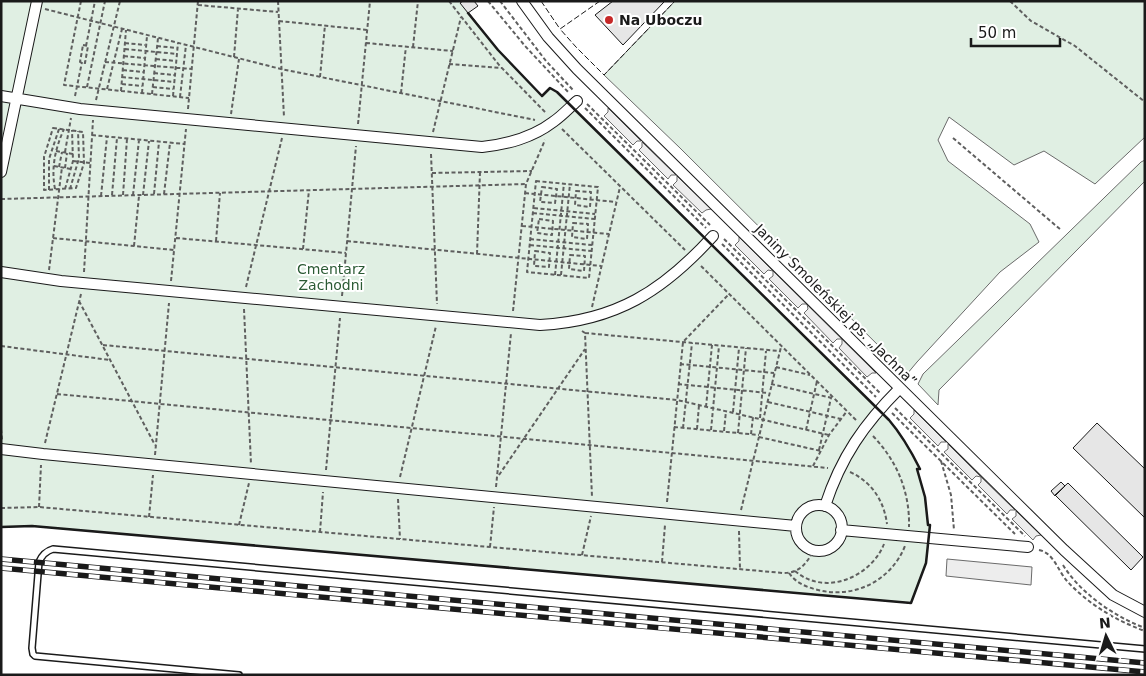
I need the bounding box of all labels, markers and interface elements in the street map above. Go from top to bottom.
place label: Na Uboczu [619,12,702,28]
marker: Na Uboczu [603,14,615,26]
scale bar [971,15,1060,47]
text: 50 m [978,24,1016,42]
street label: Janiny Smoleńskiej ps. „Jachna” [751,220,920,389]
park label: Cmentarz Zachodni [297,261,365,293]
north arrow [1081,611,1131,661]
text: N [1098,615,1111,632]

